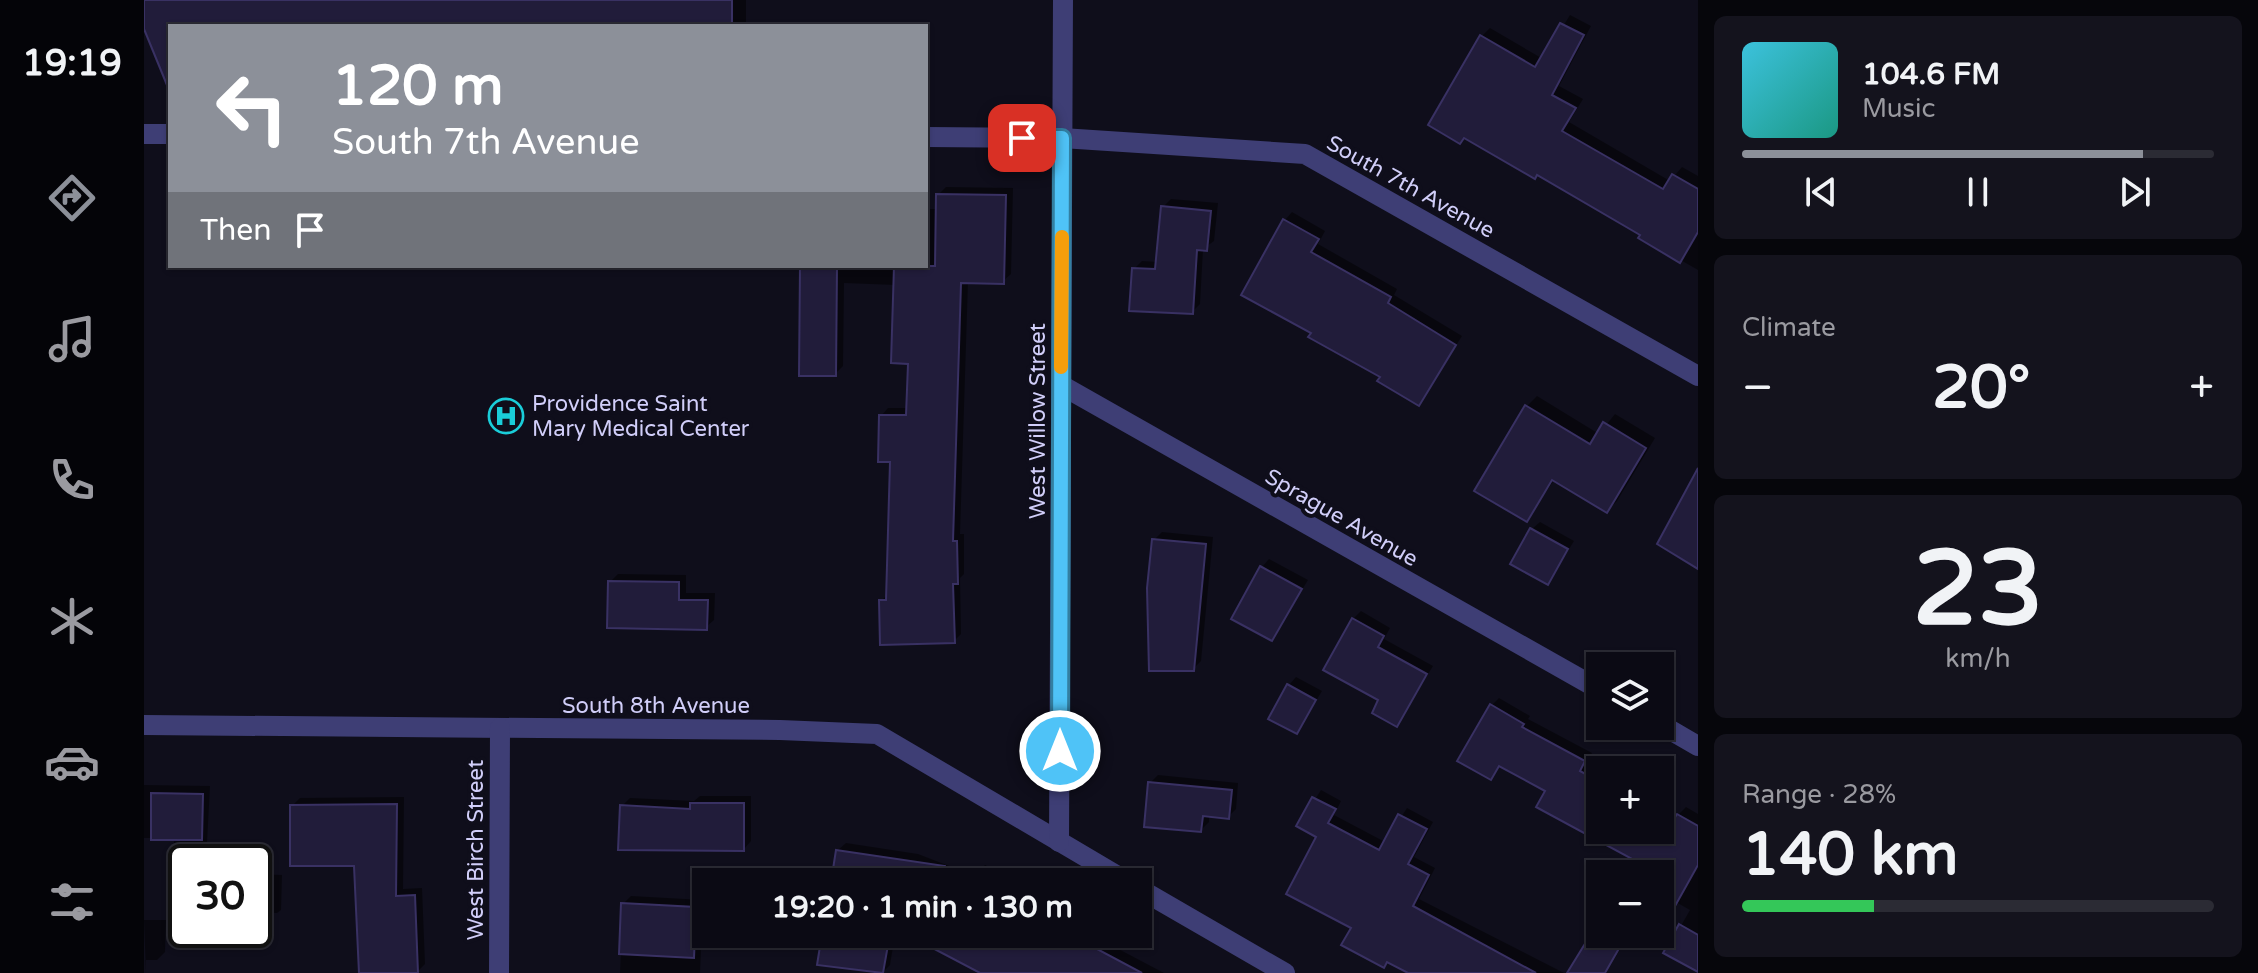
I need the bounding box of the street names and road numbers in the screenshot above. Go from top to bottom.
street label: South 7th Avenue [1322,130,1499,244]
street label: West Willow Street [1025,323,1051,519]
street label: Sprague Avenue [1260,464,1423,572]
street label: South 8th Avenue [562,693,750,719]
street label: West Birch Street [463,760,489,940]

